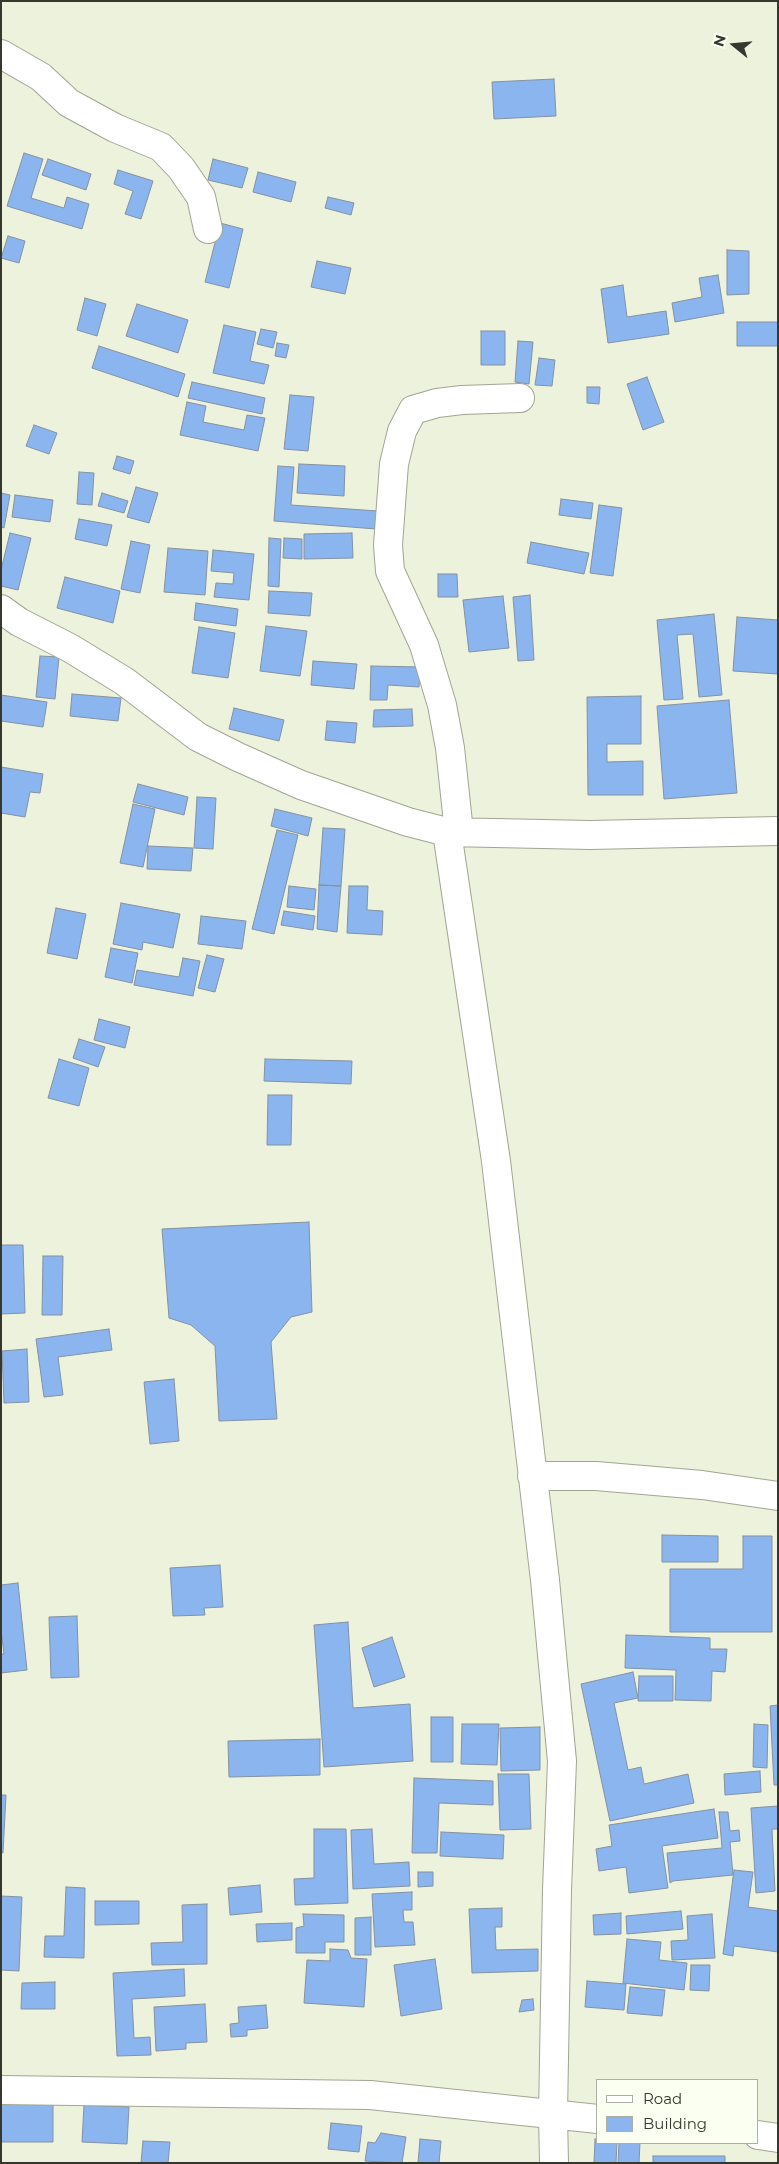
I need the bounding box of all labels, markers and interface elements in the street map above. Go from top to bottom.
north arrow [709,20,759,70]
text: N [709,33,730,49]
legend [596,2079,759,2144]
text: Road [643,2089,682,2108]
text: Building [643,2114,707,2133]

